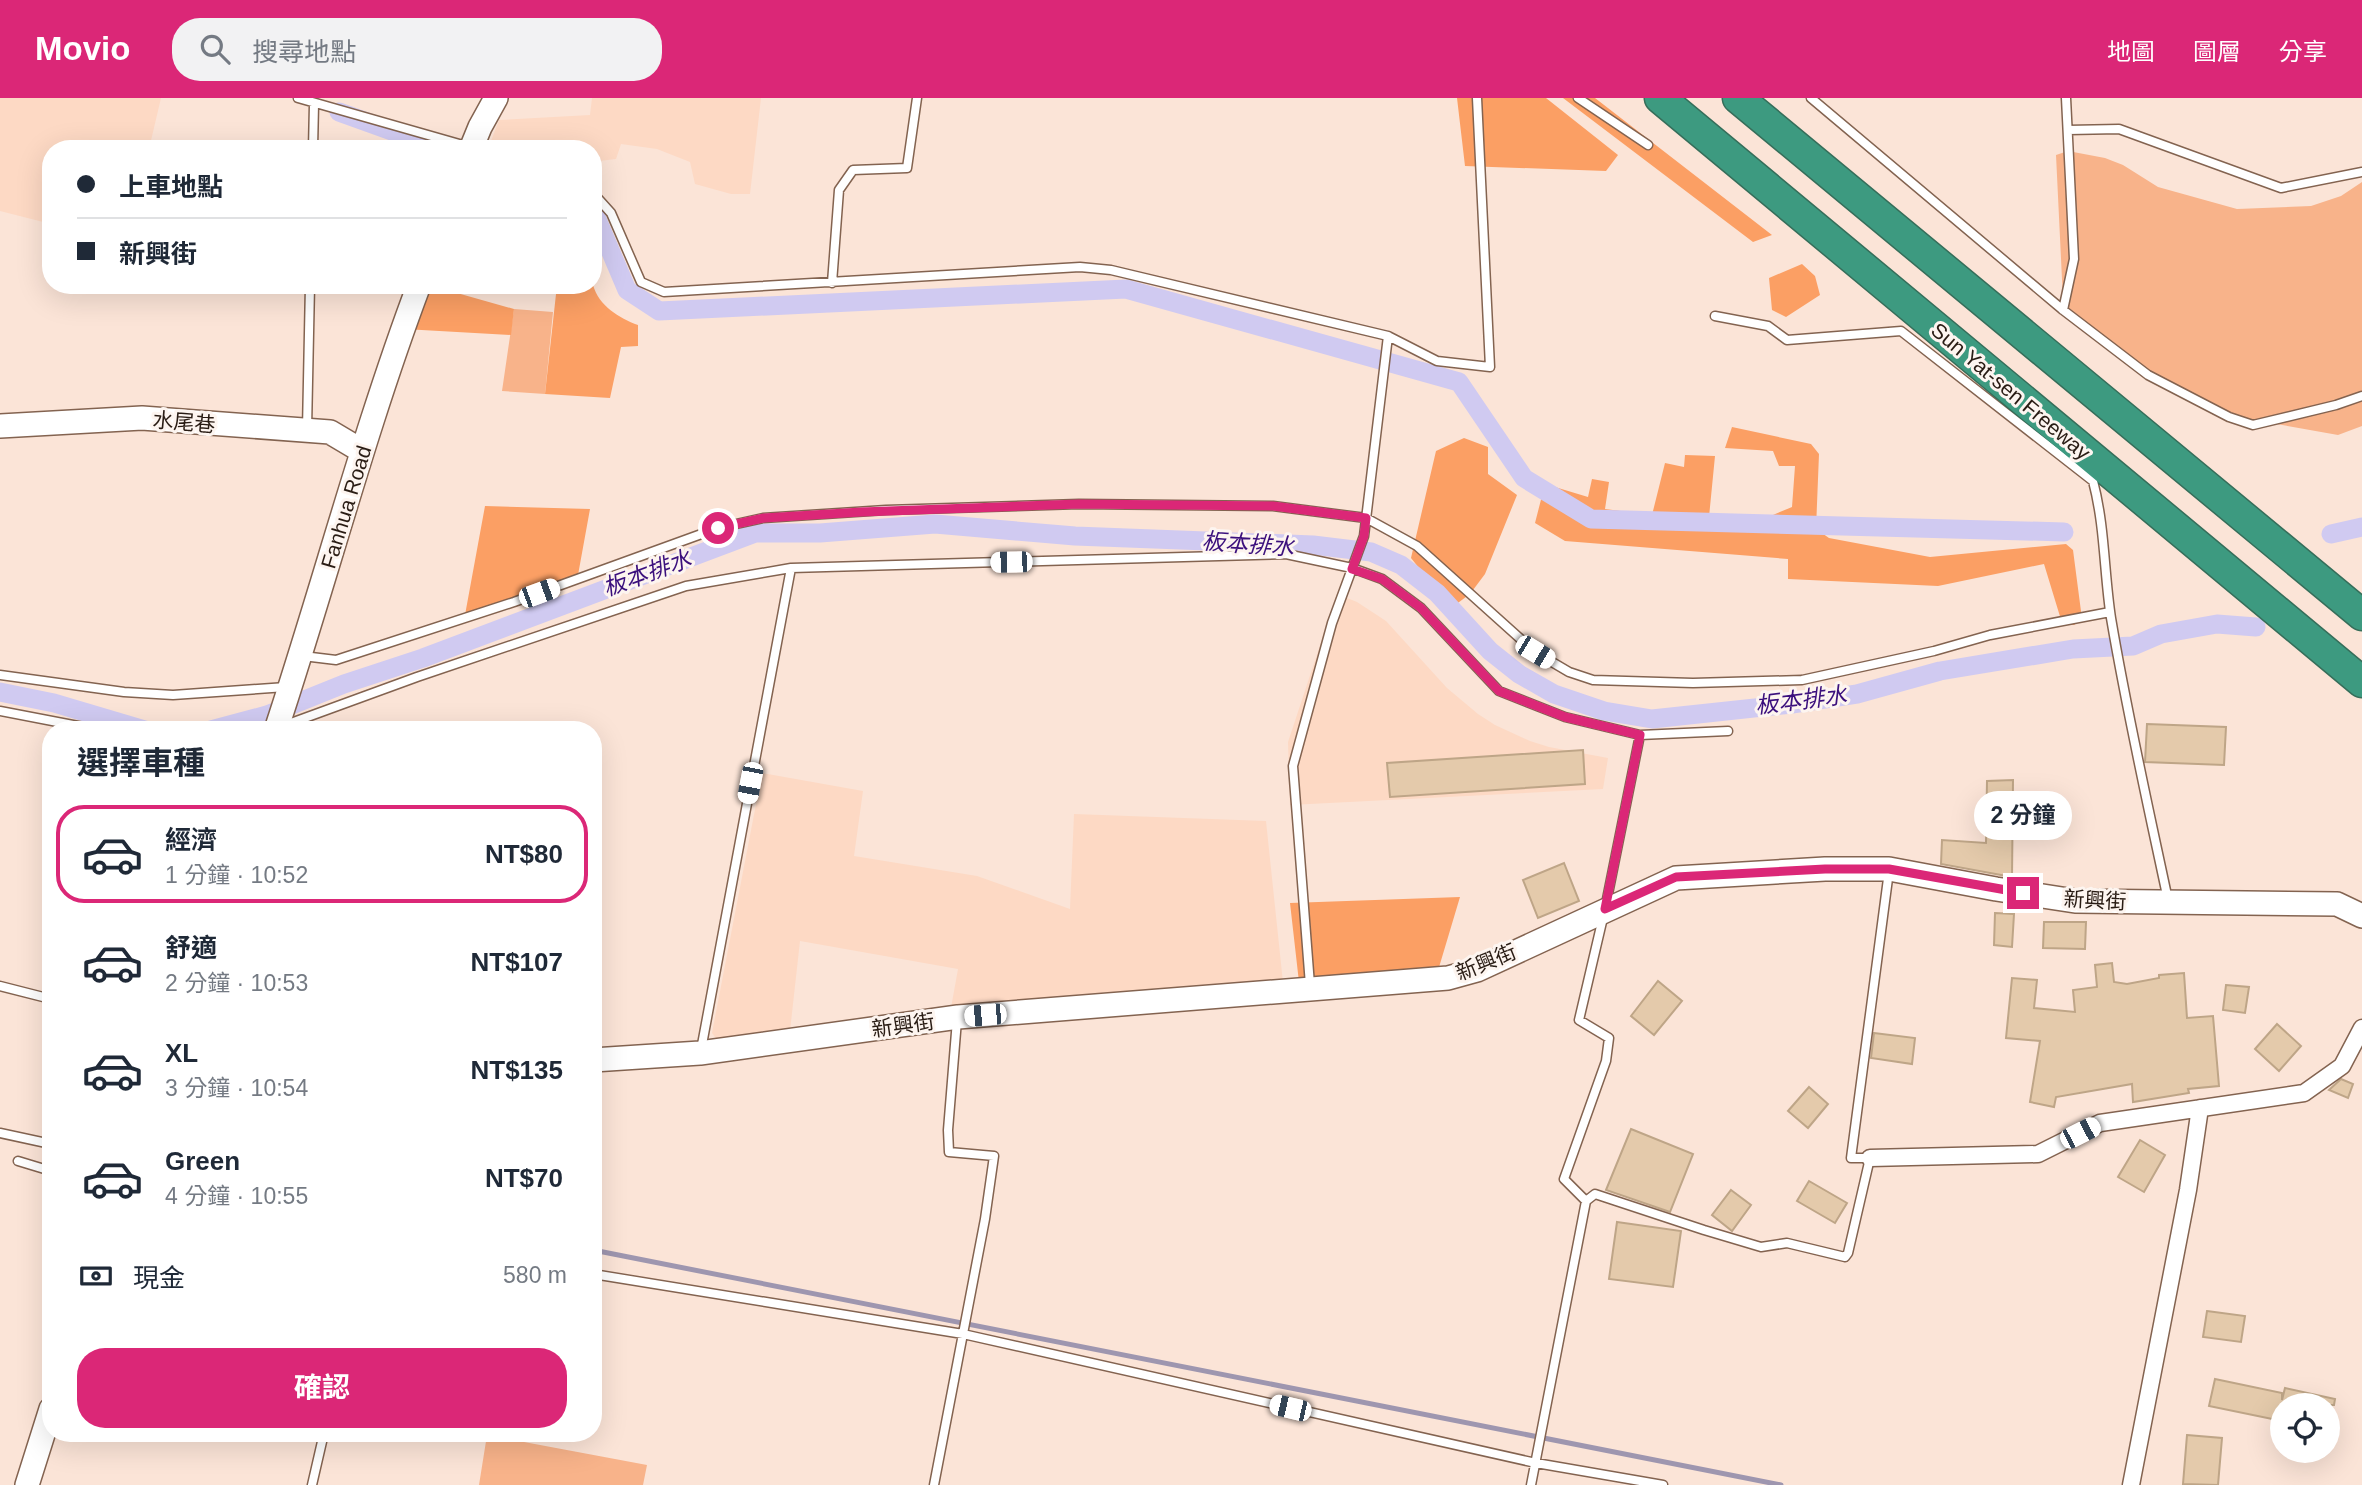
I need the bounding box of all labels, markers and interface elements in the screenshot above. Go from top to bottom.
search box [172,18,662,81]
text: Movio [35,30,130,67]
icon: search [196,30,234,68]
text: 搜尋地點 [252,37,356,67]
text: 地圖 [2107,38,2155,65]
text: 圖層 [2193,38,2241,65]
text: 分享 [2279,38,2327,65]
text: 上車地點 [119,172,223,202]
text: 新興街 [119,239,197,269]
street label: Sun Yat-sen Freeway [1927,318,2095,464]
street label: 水尾巷 [152,408,216,436]
street label: Fanhua Road [316,443,376,571]
route start [702,512,734,544]
water label: 板本排水 [1201,528,1296,560]
water label: 板本排水 [599,545,696,601]
car [990,551,1033,573]
car [516,576,563,610]
car [1512,632,1559,672]
water label: 板本排水 [1754,681,1849,719]
text: 選擇車種 [77,745,205,781]
car [736,760,765,806]
callout: 2 分鐘 [1974,792,2072,840]
text: 2 分鐘 [1990,802,2056,828]
icon: car [81,823,144,886]
text: 經濟 [165,825,217,855]
text: NT$80 [485,839,563,869]
text: 1 分鐘 · 10:52 [165,862,308,888]
route end [2007,877,2039,909]
street label: 新興街 [2063,887,2127,913]
icon: car [81,931,144,994]
text: 舒適 [165,933,217,963]
street label: 新興街 [1452,940,1520,984]
text: NT$107 [471,947,563,977]
text: 2 分鐘 · 10:53 [165,970,308,996]
car [964,1003,1007,1027]
street label: 新興街 [870,1009,936,1041]
text: XL [165,1038,198,1068]
icon: car [81,1039,144,1102]
text: NT$135 [471,1055,563,1085]
text: 3 分鐘 · 10:54 [165,1075,308,1101]
car [2057,1114,2104,1152]
text: Green [165,1146,240,1176]
icon: car [81,1147,144,1210]
text: NT$70 [485,1163,563,1193]
text: 4 分鐘 · 10:55 [165,1183,308,1209]
icon: cash [77,1257,115,1295]
text: 580 m [503,1262,567,1288]
text: 現金 [133,1263,185,1293]
button: 確認 [77,1348,567,1428]
car [1268,1393,1313,1423]
map controls [2270,1393,2340,1463]
button: locate [2270,1393,2340,1463]

